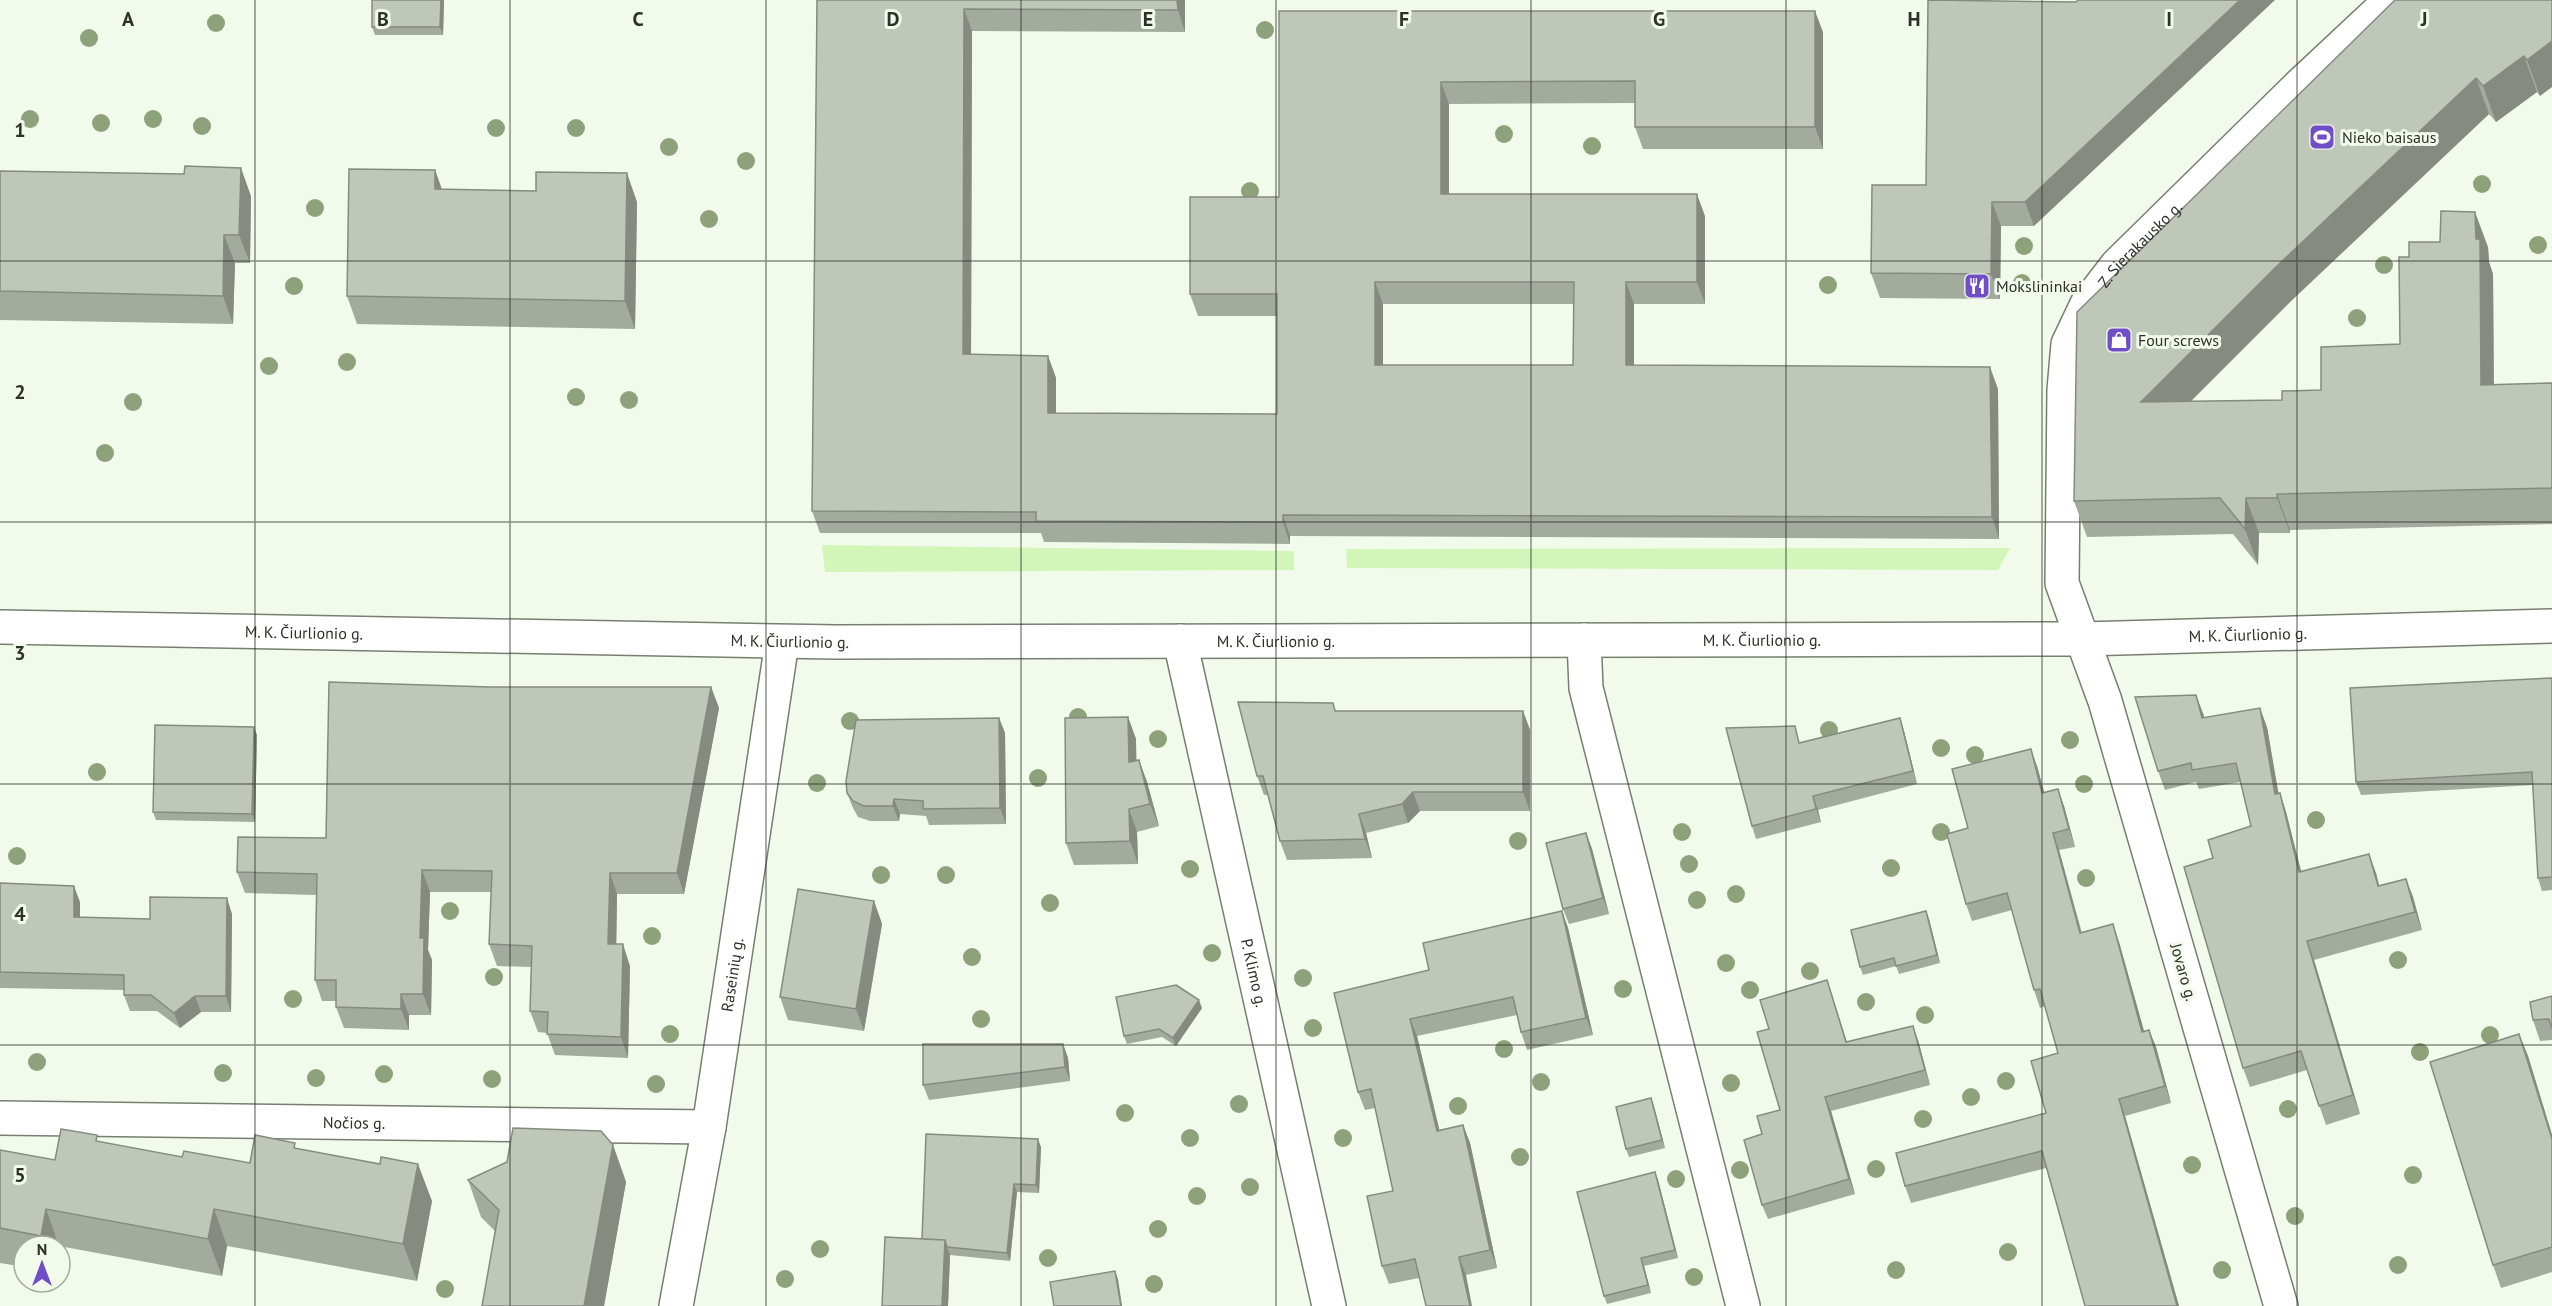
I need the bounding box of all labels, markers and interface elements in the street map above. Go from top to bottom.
text: A [122,6,135,32]
text: B [377,6,389,32]
text: C [632,6,644,32]
text: D [887,6,900,32]
text: E [1143,6,1153,32]
text: F [1399,6,1409,32]
text: G [1653,6,1665,32]
text: H [1907,6,1921,32]
text: I [2166,6,2172,32]
text: J [2420,6,2427,32]
text: 1 [14,117,26,143]
sports icon: Nieko baisaus [2307,122,2337,152]
place label: Nieko baisaus [2342,127,2437,147]
street label: Z. Sierakausko g. [2093,197,2186,292]
restaurant icon: Mokslininkai [1962,271,1992,301]
place label: Mokslininkai [1996,276,2082,296]
shop icon: Four screws [2104,325,2134,355]
place label: Four screws [2138,330,2219,350]
text: 2 [14,379,26,405]
street label: M. K. Čiurlionio g. [245,621,363,644]
street label: M. K. Čiurlionio g. [2188,623,2307,646]
street label: M. K. Čiurlionio g. [731,630,849,652]
street label: M. K. Čiurlionio g. [1703,630,1821,650]
street label: M. K. Čiurlionio g. [1217,631,1335,651]
text: 3 [14,640,26,666]
text: 4 [14,901,26,927]
street label: Raseinių g. [716,936,747,1013]
street label: P. Klimo g. [1237,936,1272,1009]
street label: Jovaro g. [2166,940,2202,1003]
street label: Nočios g. [323,1112,385,1133]
text: 5 [14,1162,26,1188]
north arrow [12,1234,72,1294]
text: N [37,1239,47,1259]

